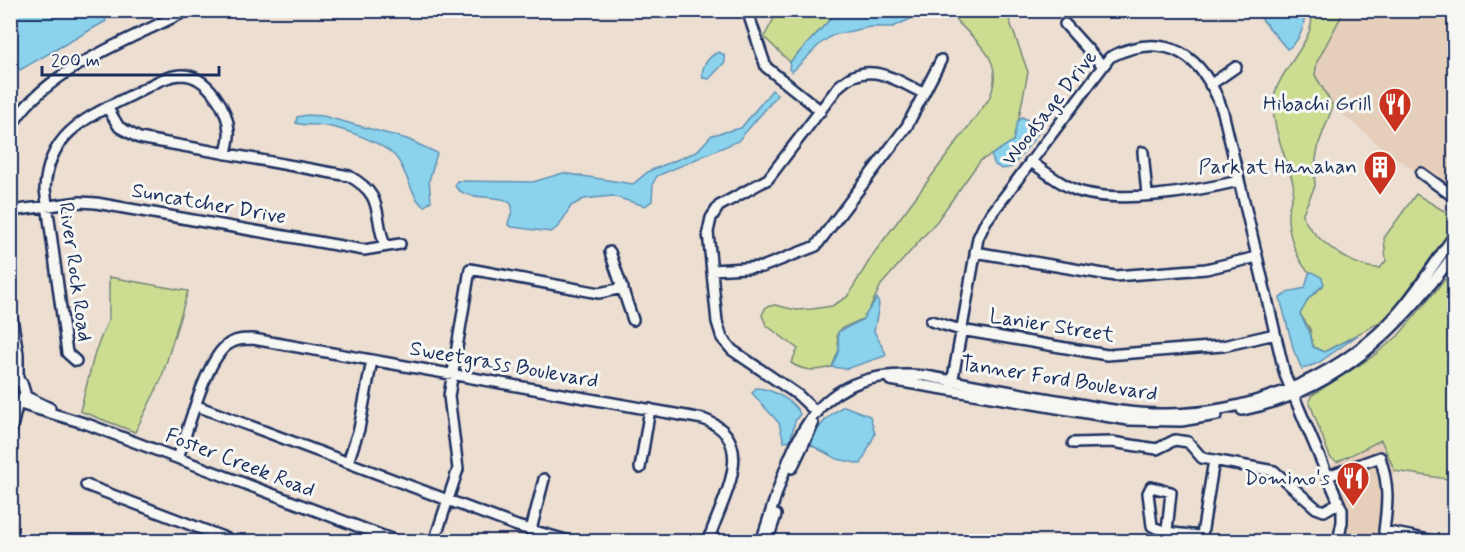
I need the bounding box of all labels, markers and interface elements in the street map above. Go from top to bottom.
scale bar [42,39,219,77]
street label: Woodsage Drive [996,44,1104,172]
text: 200 m [51,49,100,73]
restaurant icon: Hibachi Grill [1377,86,1413,133]
place label: Hibachi Grill [1263,90,1372,118]
building icon: Park at Hanahan [1362,149,1398,196]
place label: Park at Hanahan [1199,153,1357,181]
street label: Suncatcher Drive [130,177,288,231]
street label: River Rock Road [51,201,99,343]
street label: Lanier Street [988,302,1117,350]
street label: Sweetgrass Boulevard [408,335,600,395]
street label: Tanner Ford Boulevard [958,350,1160,408]
street label: Foster Creek Road [161,422,319,504]
restaurant icon: Domino's [1335,460,1371,507]
place label: Domino's [1244,464,1330,492]

